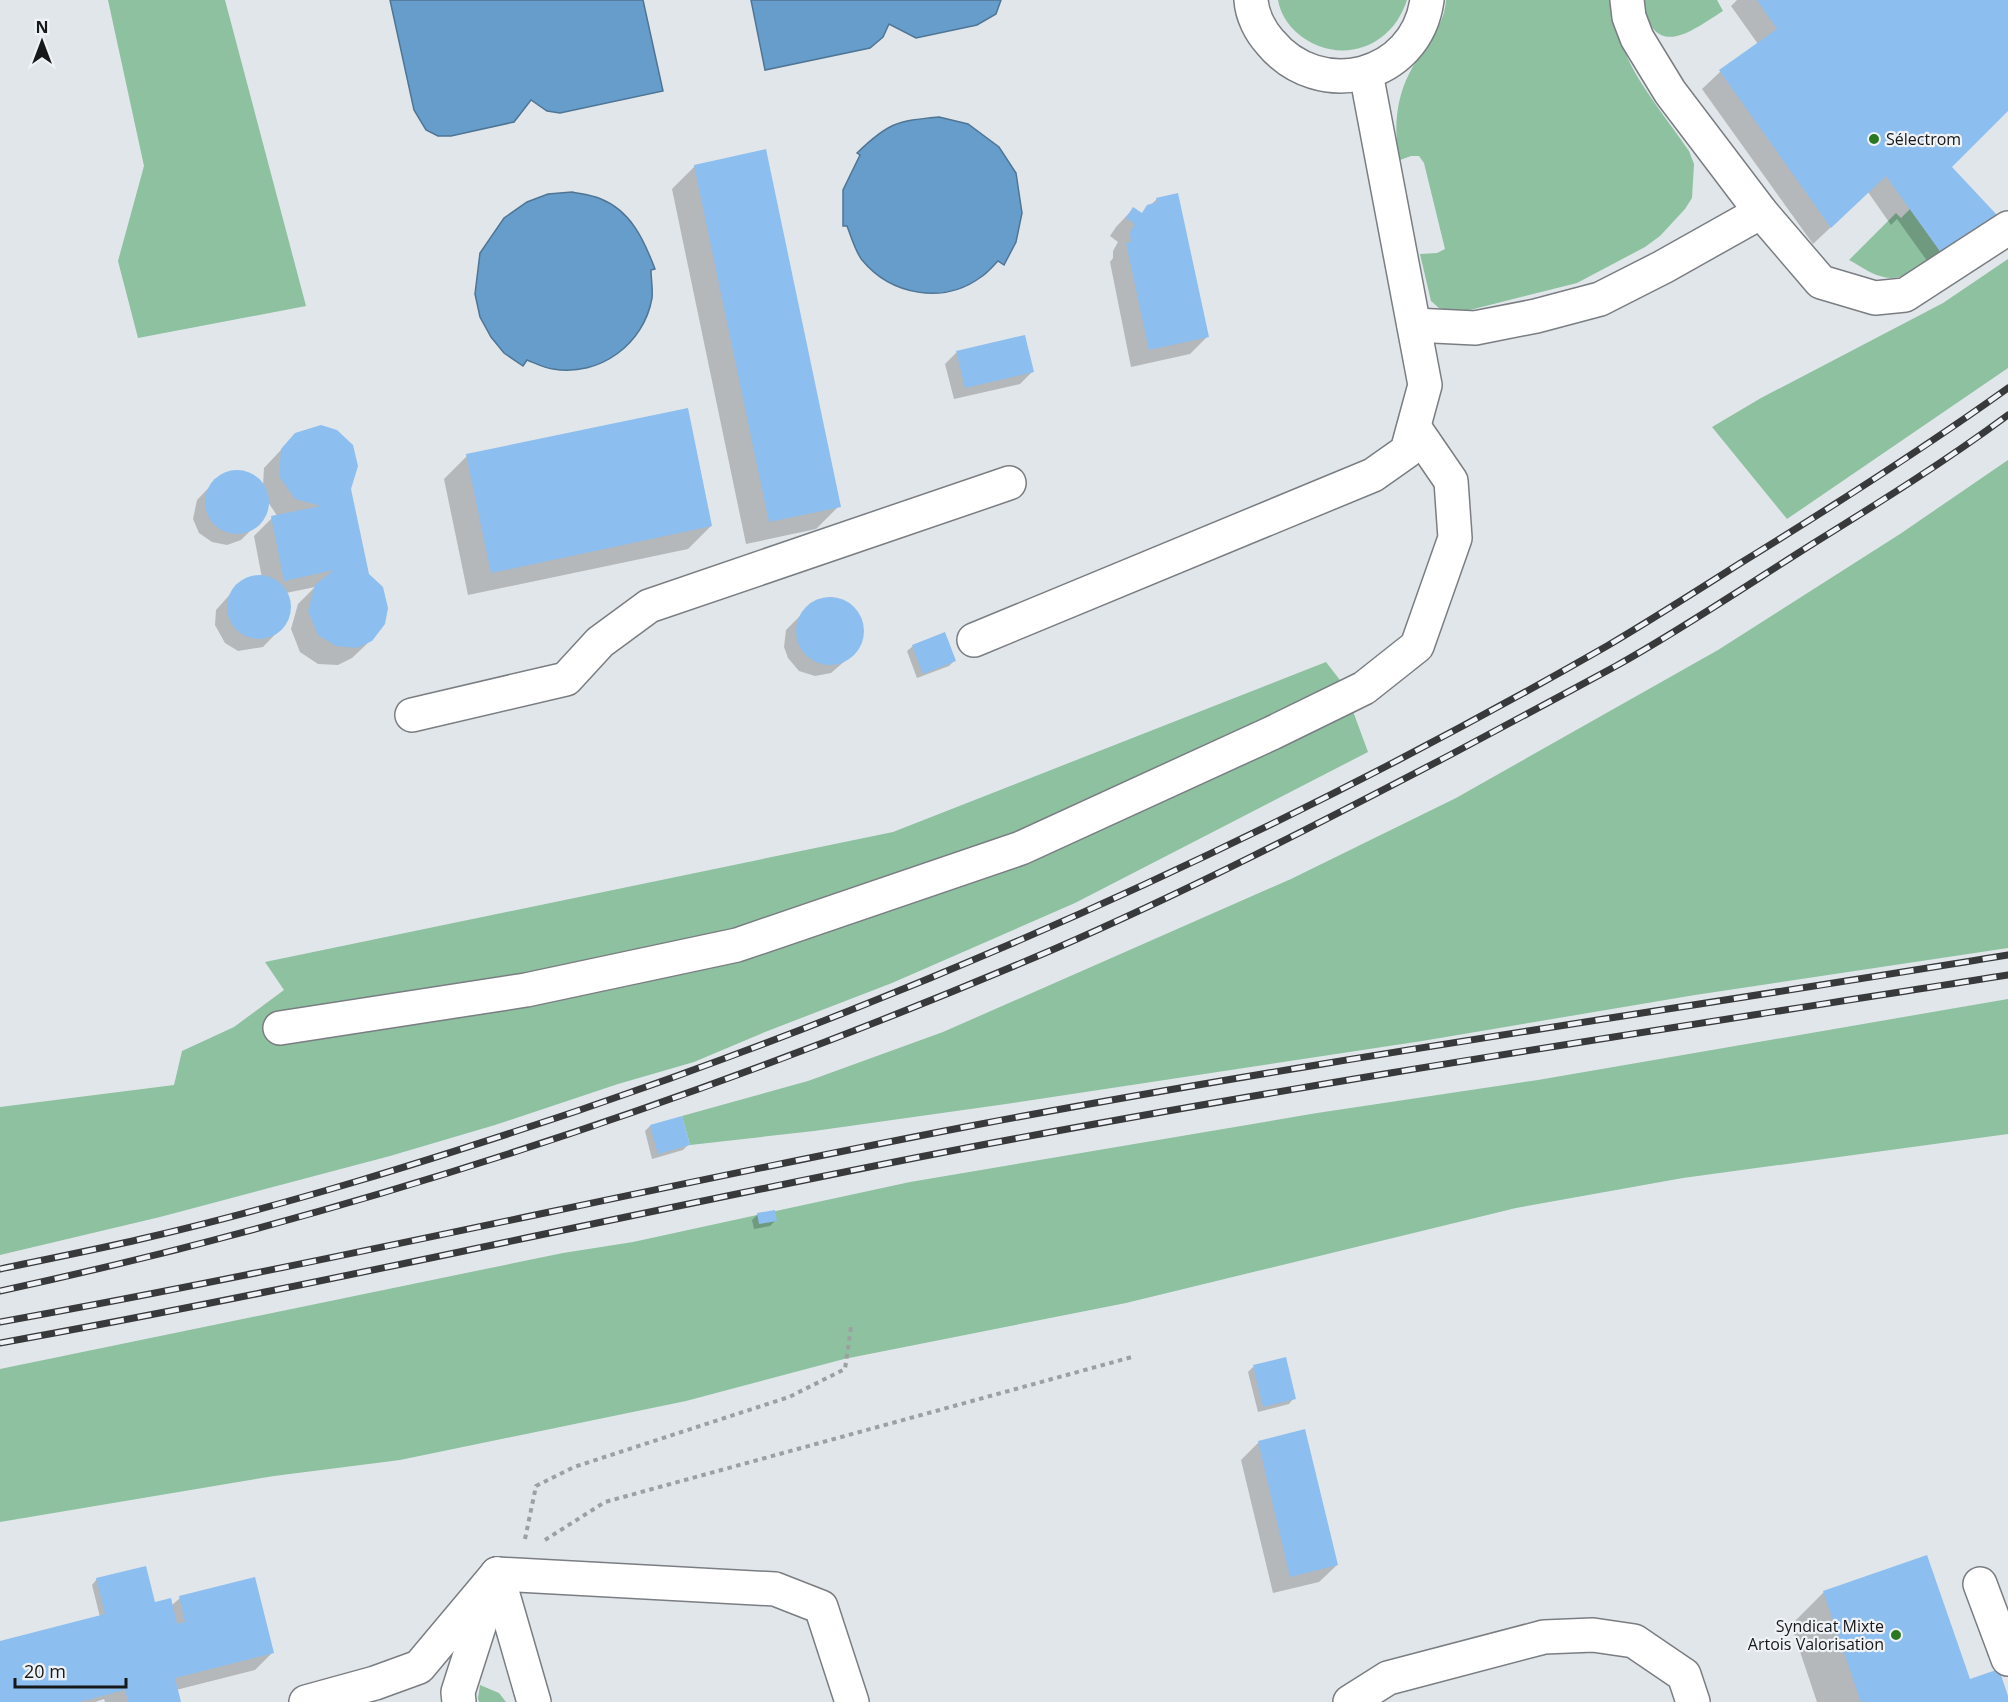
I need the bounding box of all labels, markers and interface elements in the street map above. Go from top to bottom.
north arrow [12,12,72,72]
text: N [35,16,49,38]
place label: Sélectrom [1886,128,1961,150]
marker: Sélectrom [1867,132,1881,146]
place label: Syndicat Mixte Artois Valorisation [1748,1615,1884,1655]
marker: Syndicat Mixte Artois Valorisation [1889,1628,1903,1642]
scale bar [15,1651,126,1689]
text: 20 m [24,1659,66,1683]

